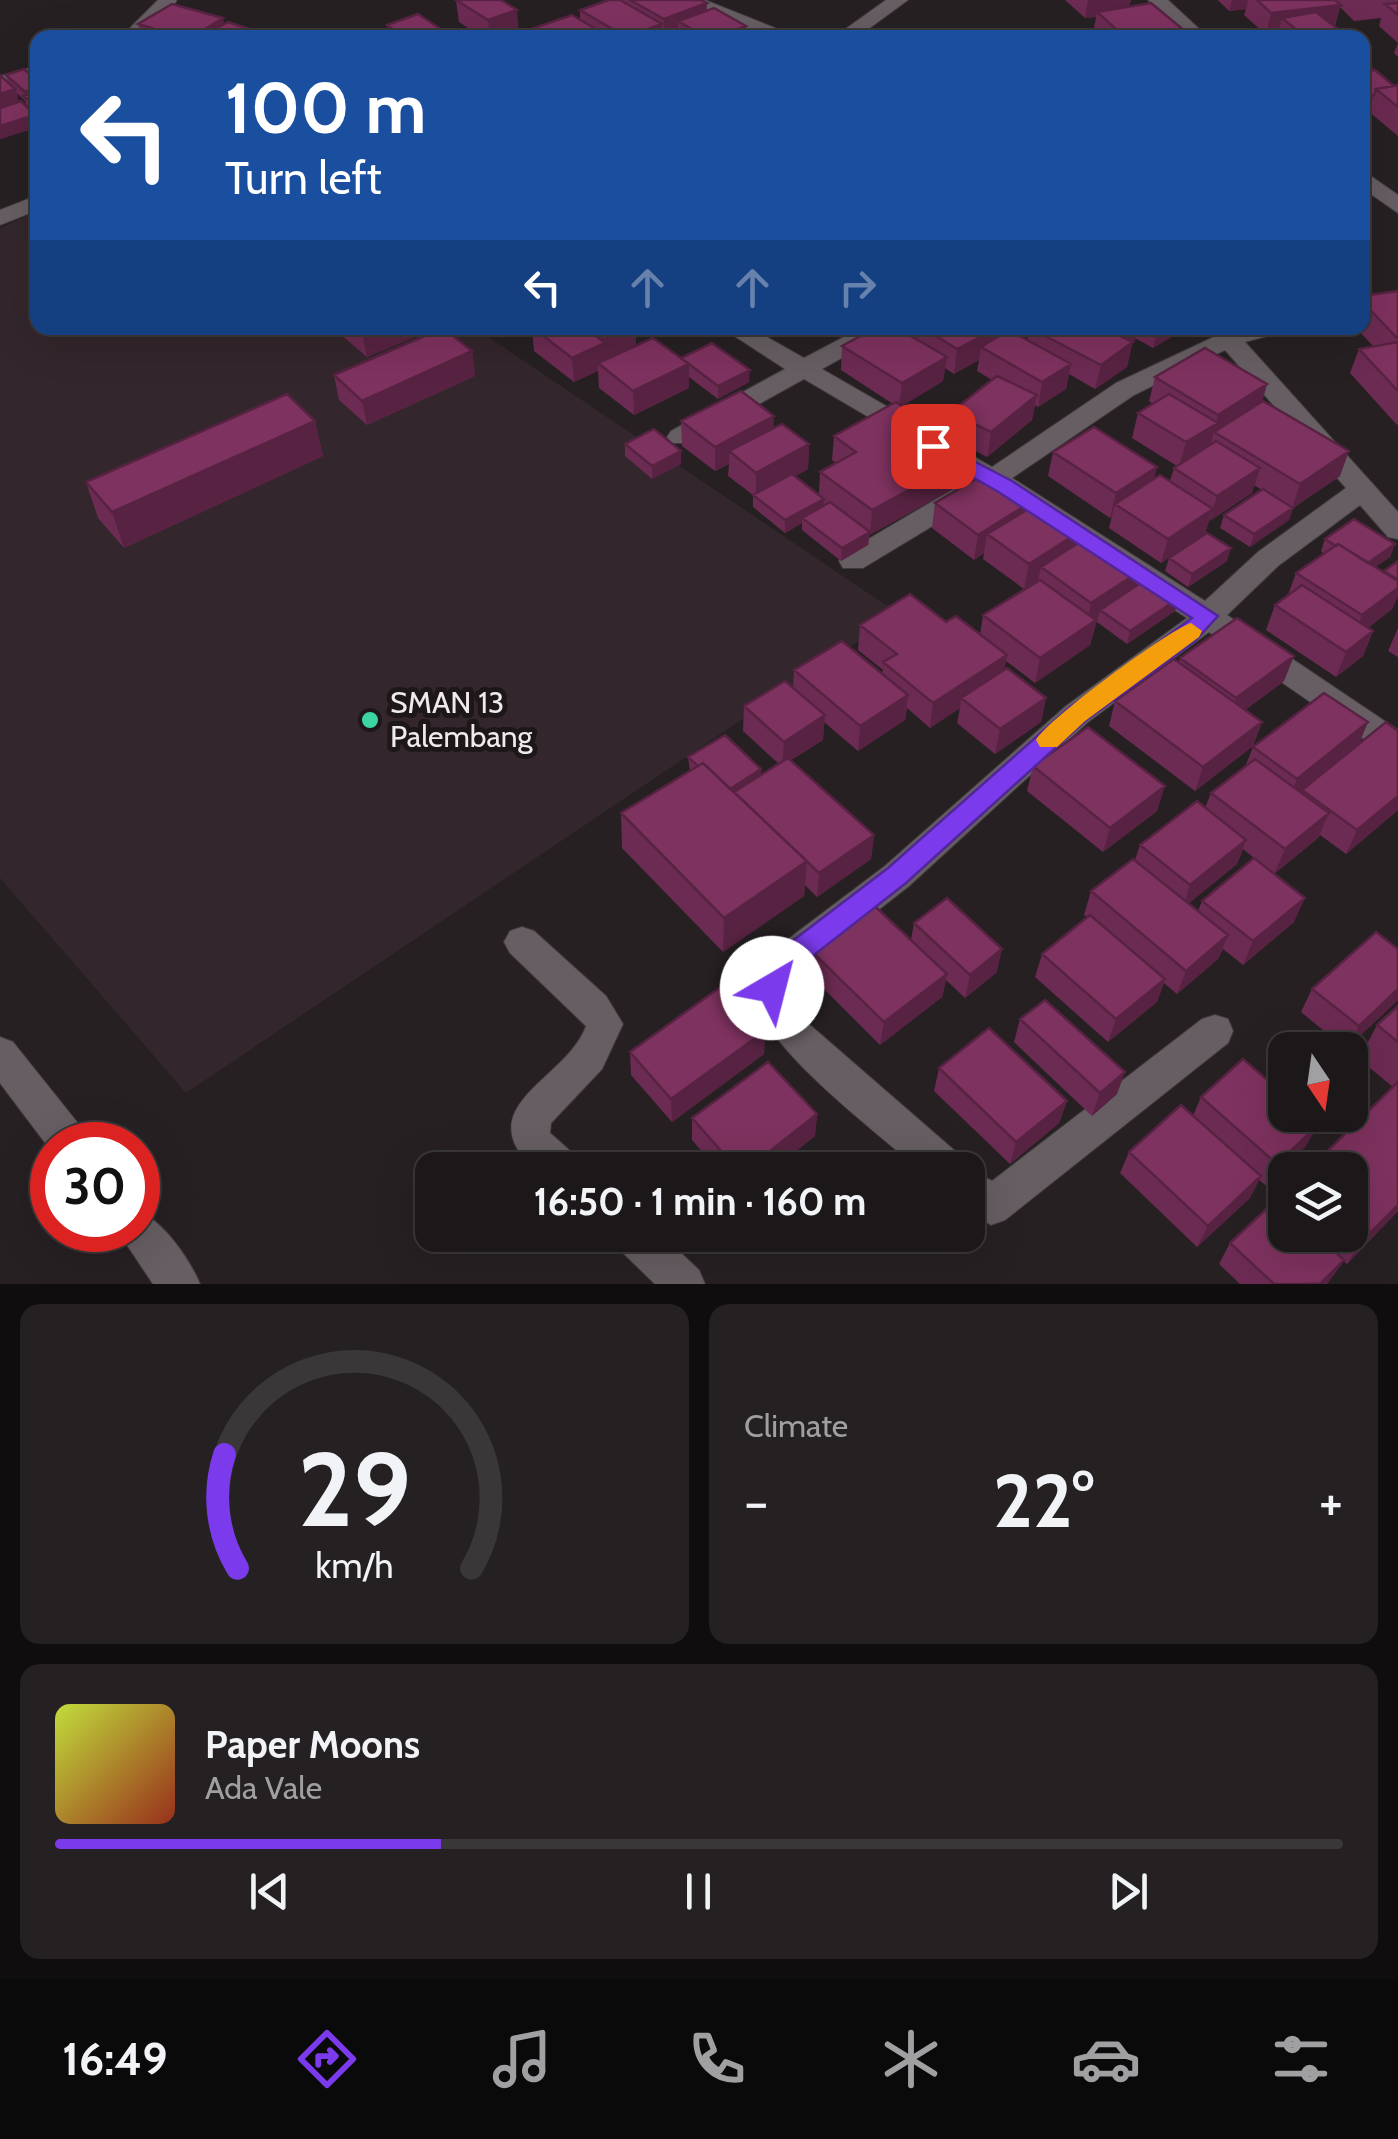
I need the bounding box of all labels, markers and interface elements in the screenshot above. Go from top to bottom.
text: 100 m [225,65,426,151]
icon: left [60,70,190,200]
text: Turn left [225,151,382,205]
icon: left [515,260,570,315]
icon: ahead [620,260,675,315]
icon: ahead [725,260,780,315]
icon: right [830,260,885,315]
pin [891,404,976,489]
icon: arrive [906,419,961,474]
place label: SMAN 13 Palembang [390,684,534,755]
marker: SMAN 13 Palembang [359,709,381,731]
position arrow [720,936,824,1040]
north arrow [1268,1032,1368,1132]
map controls [1268,1032,1368,1252]
speed limit sign: 30 [30,1122,160,1252]
button: layers [1268,1152,1368,1252]
text: 16:50 · 1 min · 160 m [534,1178,866,1225]
text: Climate [744,1406,848,1445]
text: 29 [298,1426,411,1552]
text: 22° [993,1455,1094,1546]
text: − [744,1468,768,1535]
text: + [1319,1468,1343,1535]
text: km/h [315,1544,394,1587]
text: Paper Moons [205,1721,420,1768]
text: Ada Vale [205,1768,322,1807]
icon: previous [242,1864,297,1919]
icon: pause [671,1864,726,1919]
icon: next [1101,1864,1156,1919]
icon: directions [292,2024,362,2094]
icon: music [487,2024,557,2094]
icon: phone [682,2024,752,2094]
icon: climate [876,2024,946,2094]
icon: car [1071,2024,1141,2094]
icon: filters [1266,2024,1336,2094]
text: 16:49 [62,2032,167,2086]

